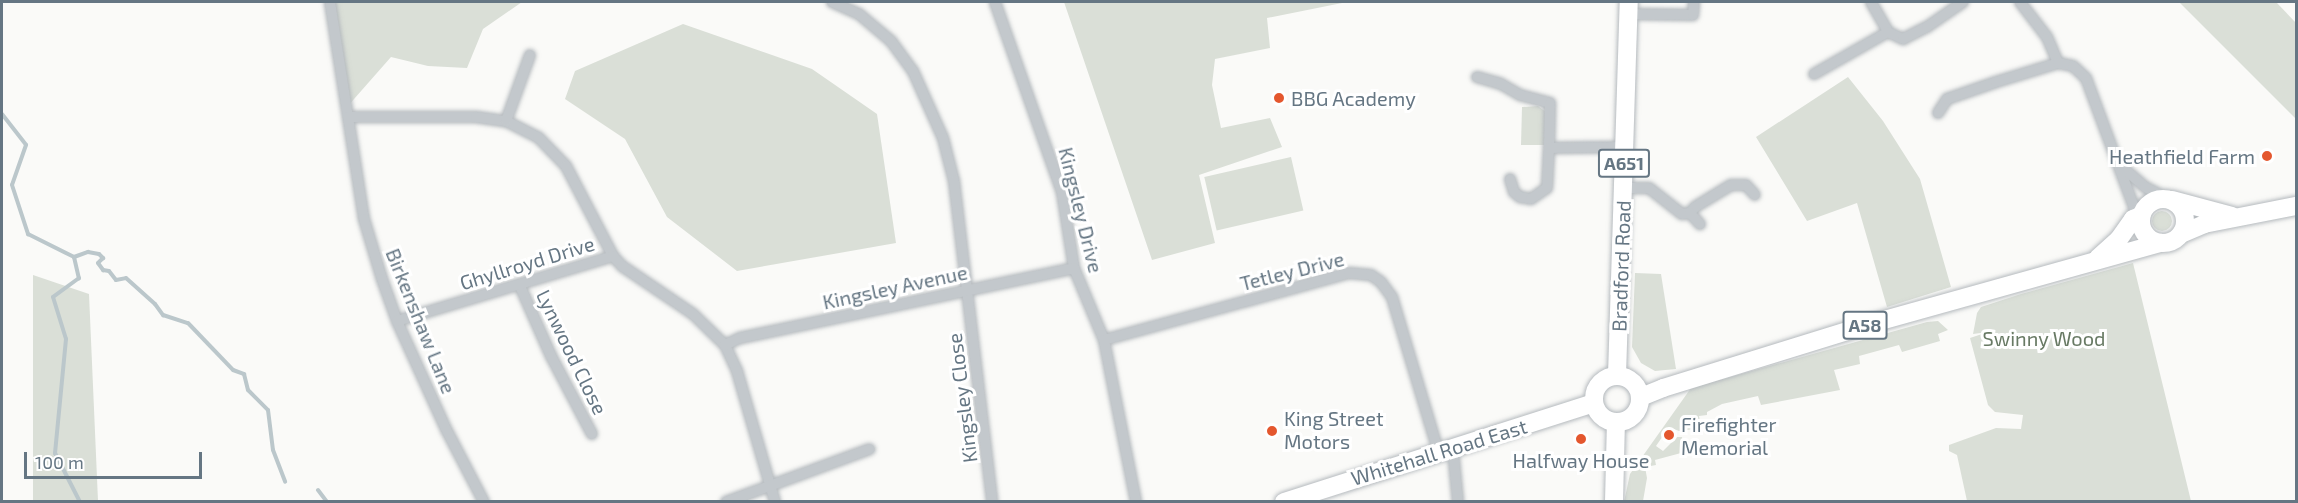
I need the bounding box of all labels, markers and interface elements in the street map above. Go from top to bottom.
place label: BBG Academy [1291,86,1416,110]
marker: BBG Academy [1272,91,1286,105]
place label: Heathfield Farm [2109,144,2255,168]
street label: Kingsley Drive [1054,145,1108,275]
road number: A651 [1597,148,1651,178]
marker: Heathfield Farm [2260,149,2274,163]
street label: Bradford Road [1607,200,1635,332]
street label: Ghyllroyd Drive [457,231,597,295]
street label: Birkenshaw Lane [381,245,461,397]
street label: Tetley Drive [1237,246,1347,296]
street label: Kingsley Avenue [820,260,970,314]
street label: Lynwood Close [531,286,613,418]
road number: A58 [1842,310,1888,340]
park label: Swinny Wood [1982,326,2106,350]
street label: Kingsley Close [942,332,982,464]
place label: King Street Motors [1284,407,1384,454]
place label: Firefighter Memorial [1681,412,1777,459]
street label: Whitehall Road East [1348,414,1530,490]
marker: King Street Motors [1265,424,1279,438]
marker: Firefighter Memorial [1662,428,1676,442]
marker: Halfway House [1574,432,1588,446]
scale bar [27,440,206,478]
place label: Halfway House [1512,448,1650,472]
text: 100 m [35,451,84,473]

